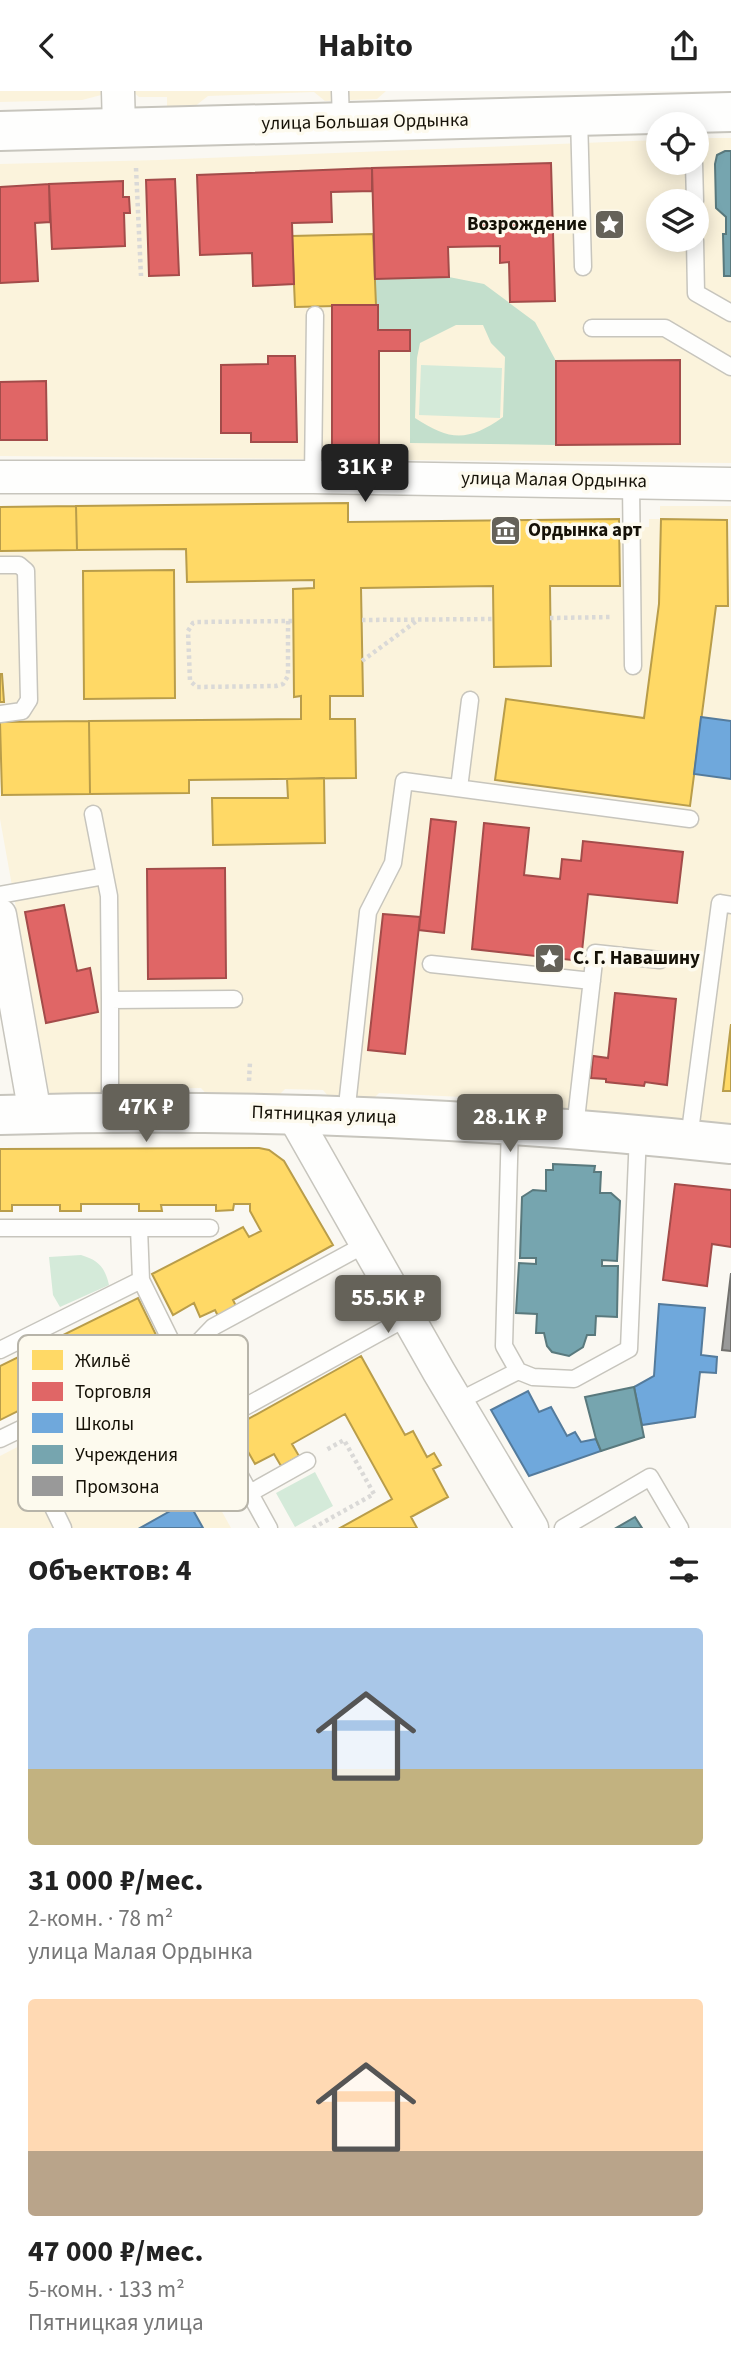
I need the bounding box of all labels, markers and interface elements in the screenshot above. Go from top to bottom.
text: Habito [318,23,413,69]
icon: back [28,27,66,65]
icon: share [665,27,703,65]
street label: улица Большая Ордынка [261,107,469,137]
map controls [646,112,709,252]
button: locate [646,112,709,175]
button: layers [646,189,709,252]
place icon: Возрождение [593,207,627,241]
place label: Возрождение [467,211,587,238]
pin: 31K ₽ [316,445,414,504]
text: 31K ₽ [337,450,393,483]
street label: улица Малая Ордынка [461,465,647,495]
museum icon: Ордынка арт [488,513,522,547]
place label: Ордынка арт [528,517,642,544]
place icon: С. Г. Навашину [533,941,567,975]
place label: С. Г. Навашину [573,945,700,972]
pin: 47K ₽ [97,1084,195,1144]
text: 47K ₽ [118,1090,174,1123]
pin: 28.1K ₽ [445,1095,575,1154]
street label: Пятницкая улица [251,1099,397,1131]
text: 28.1K ₽ [473,1100,547,1133]
pin: 55.5K ₽ [323,1275,453,1335]
text: 55.5K ₽ [351,1281,425,1314]
legend [18,1335,248,1511]
text: Жильё [75,1348,130,1375]
text: Торговля [75,1379,152,1406]
text: Школы [75,1411,134,1438]
text: Учреждения [75,1442,178,1469]
text: Промзона [75,1474,159,1501]
text: Объектов: 4 [28,1549,192,1592]
icon: filters [665,1551,703,1589]
icon: home [303,1673,429,1799]
text: 31 000 ₽/мес. [28,1859,204,1902]
text: 2-комн. · 78 m² [28,1902,173,1935]
text: улица Малая Ордынка [28,1935,253,1968]
icon: home [303,2044,429,2170]
text: 47 000 ₽/мес. [28,2230,204,2273]
text: 5-комн. · 133 m² [28,2273,185,2306]
text: Пятницкая улица [28,2306,204,2339]

